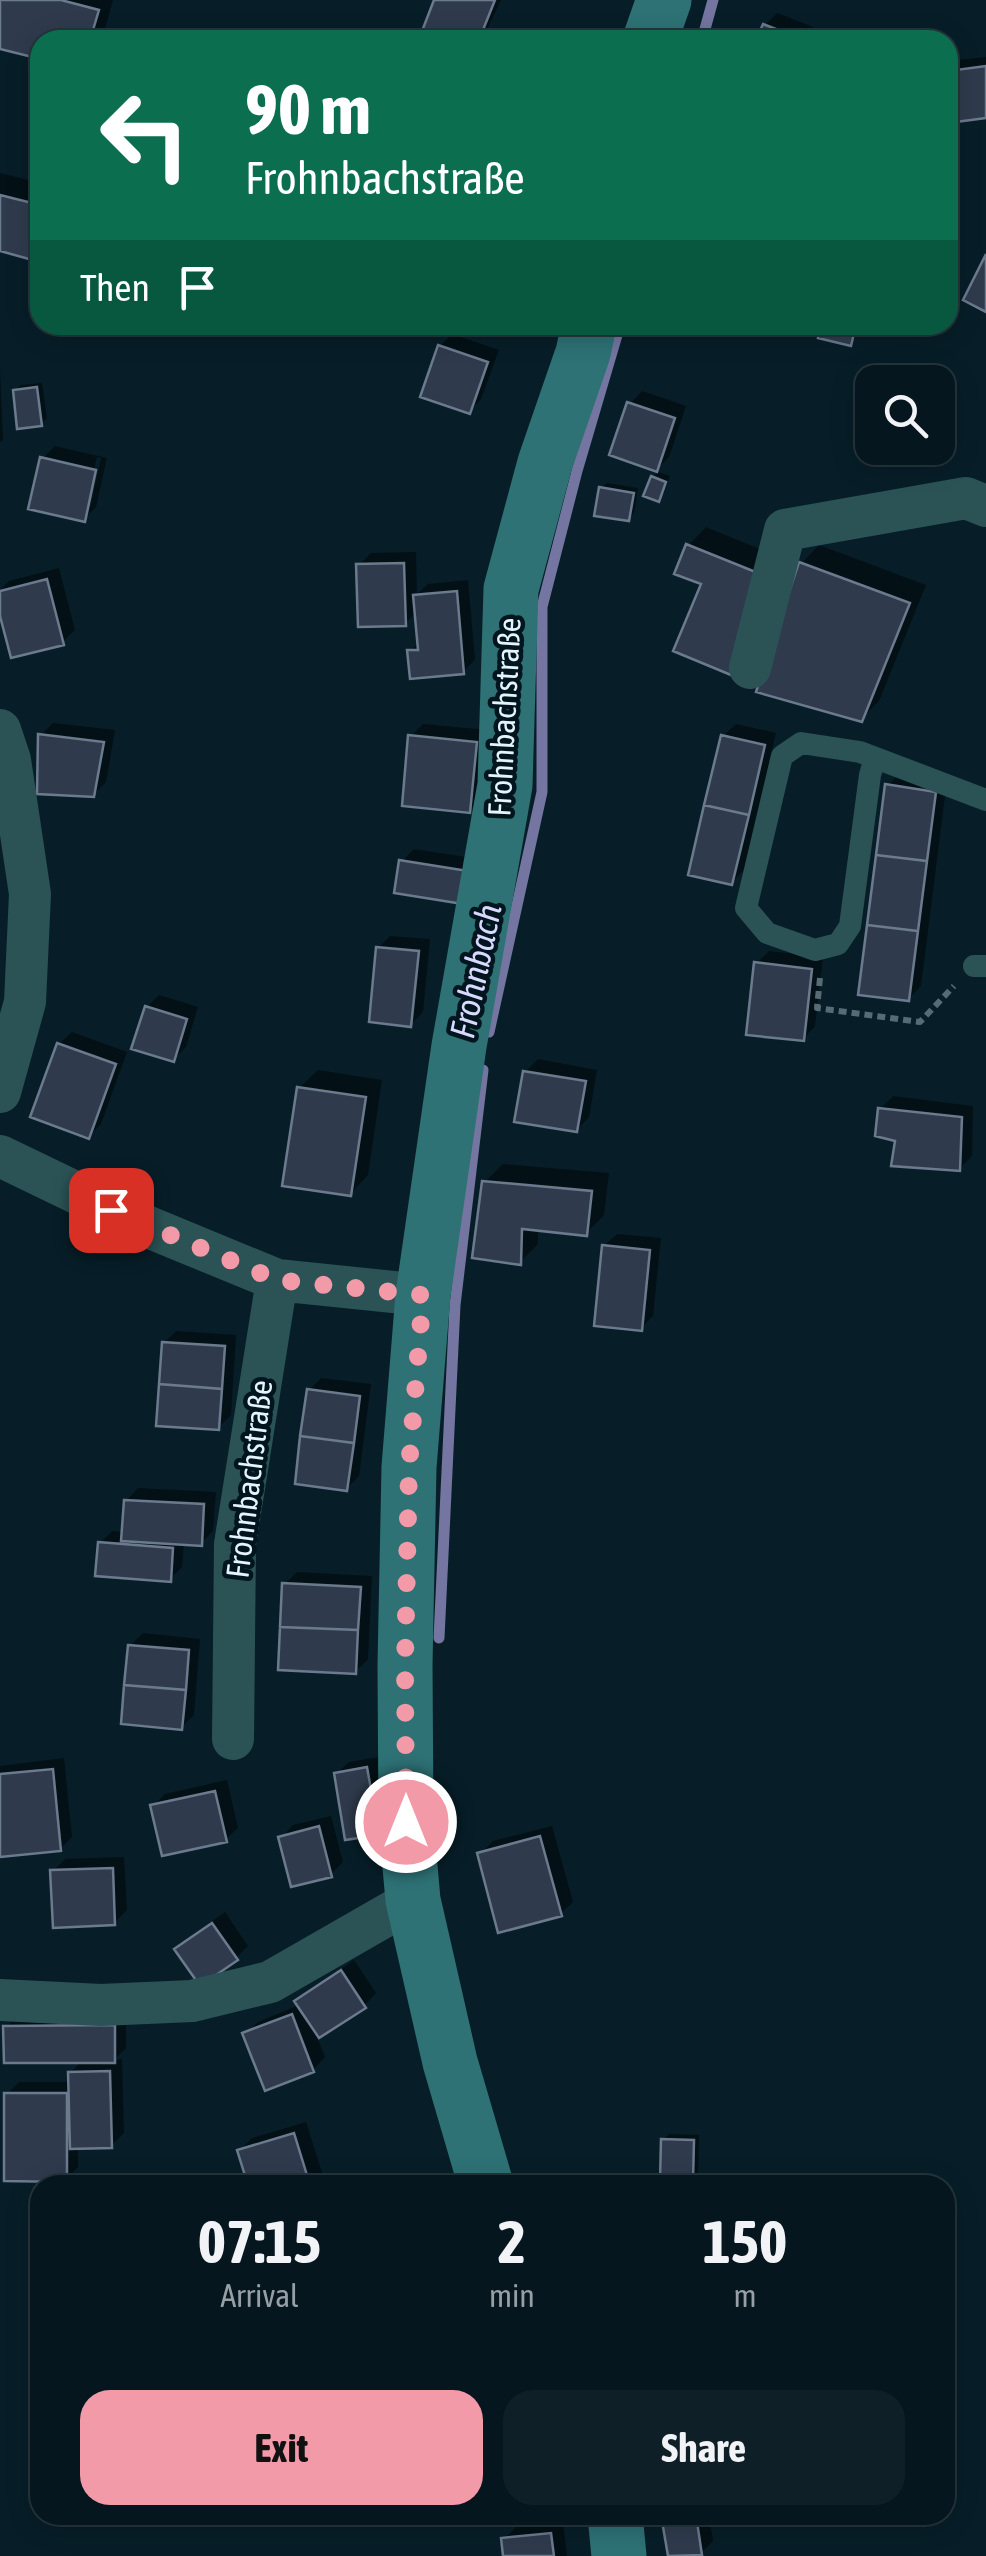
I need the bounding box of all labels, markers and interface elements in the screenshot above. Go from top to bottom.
text: 90 m [245,69,371,149]
icon: left [80,70,210,200]
text: Frohnbachstraße [245,152,525,204]
icon: arrive [170,260,225,315]
text: Then [80,266,150,309]
map controls [855,365,955,465]
button: search [855,365,955,465]
street label: Frohnbachstraße [480,617,528,817]
water label: Frohnbach [441,900,509,1042]
pin [69,1168,154,1253]
icon: arrive [84,1183,139,1238]
street label: Frohnbachstraße [219,1378,279,1580]
position arrow [354,1770,458,1874]
text: 07:15 [198,2207,321,2276]
text: 2 [498,2207,526,2276]
text: 150 [703,2207,787,2276]
text: Arrival [220,2277,299,2314]
text: min [489,2277,535,2314]
text: m [733,2277,756,2314]
button: Exit [80,2390,483,2505]
button: Share [503,2390,905,2505]

